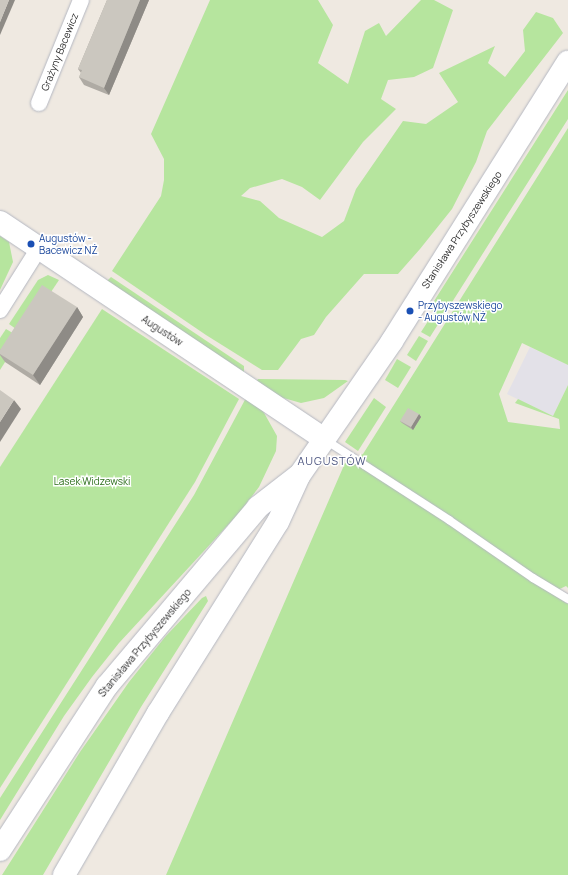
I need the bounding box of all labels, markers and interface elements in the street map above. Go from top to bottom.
street label: Grażyny Bacewicz [39,11,81,93]
street label: Stanisława Przybyszewskiego [420,169,504,291]
place label: Augustów - Bacewicz NŻ [39,232,98,256]
marker: Augustów - Bacewicz NŻ [26,239,36,249]
place label: Przybyszewskiego - Augustów NŻ [418,299,502,322]
marker: Przybyszewskiego - Augustów NŻ [405,306,415,316]
street label: Augustów [139,313,185,349]
district label: AUGUSTÓW [298,454,366,468]
park label: Lasek Widzewski [54,476,130,488]
street label: Stanisława Przybyszewskiego [96,586,194,700]

